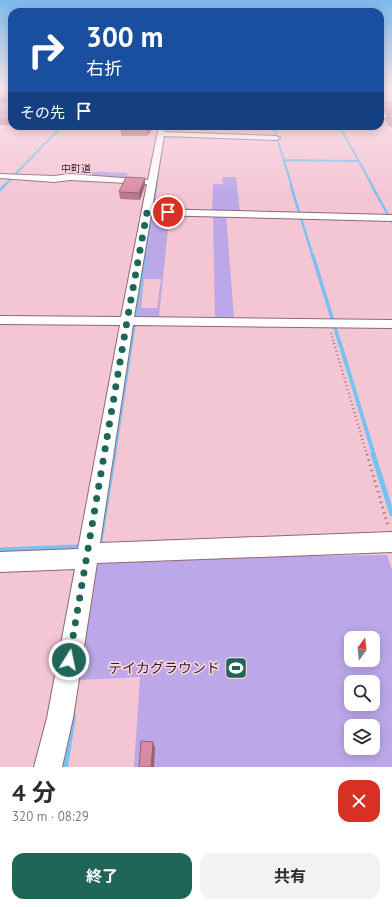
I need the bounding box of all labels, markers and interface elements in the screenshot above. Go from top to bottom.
text: 300 m [86,18,163,55]
icon: right [20,24,72,76]
text: 右折 [86,57,122,80]
icon: arrive [73,100,95,122]
text: その先 [20,103,65,122]
street label: 中町道 [61,162,91,175]
pin [151,195,185,229]
icon: arrive [157,201,179,223]
north arrow [344,631,380,667]
map controls [344,631,380,755]
position arrow [48,639,90,681]
sports icon: テイカグラウンド [223,655,249,681]
place label: テイカグラウンド [108,659,220,677]
button: search [344,675,380,711]
button: layers [344,719,380,755]
text: 4 分 [12,777,56,808]
button: close [338,780,380,822]
text: 320 m · 08:29 [12,808,89,825]
button: 終了 [12,853,192,899]
button: 共有 [200,853,380,899]

